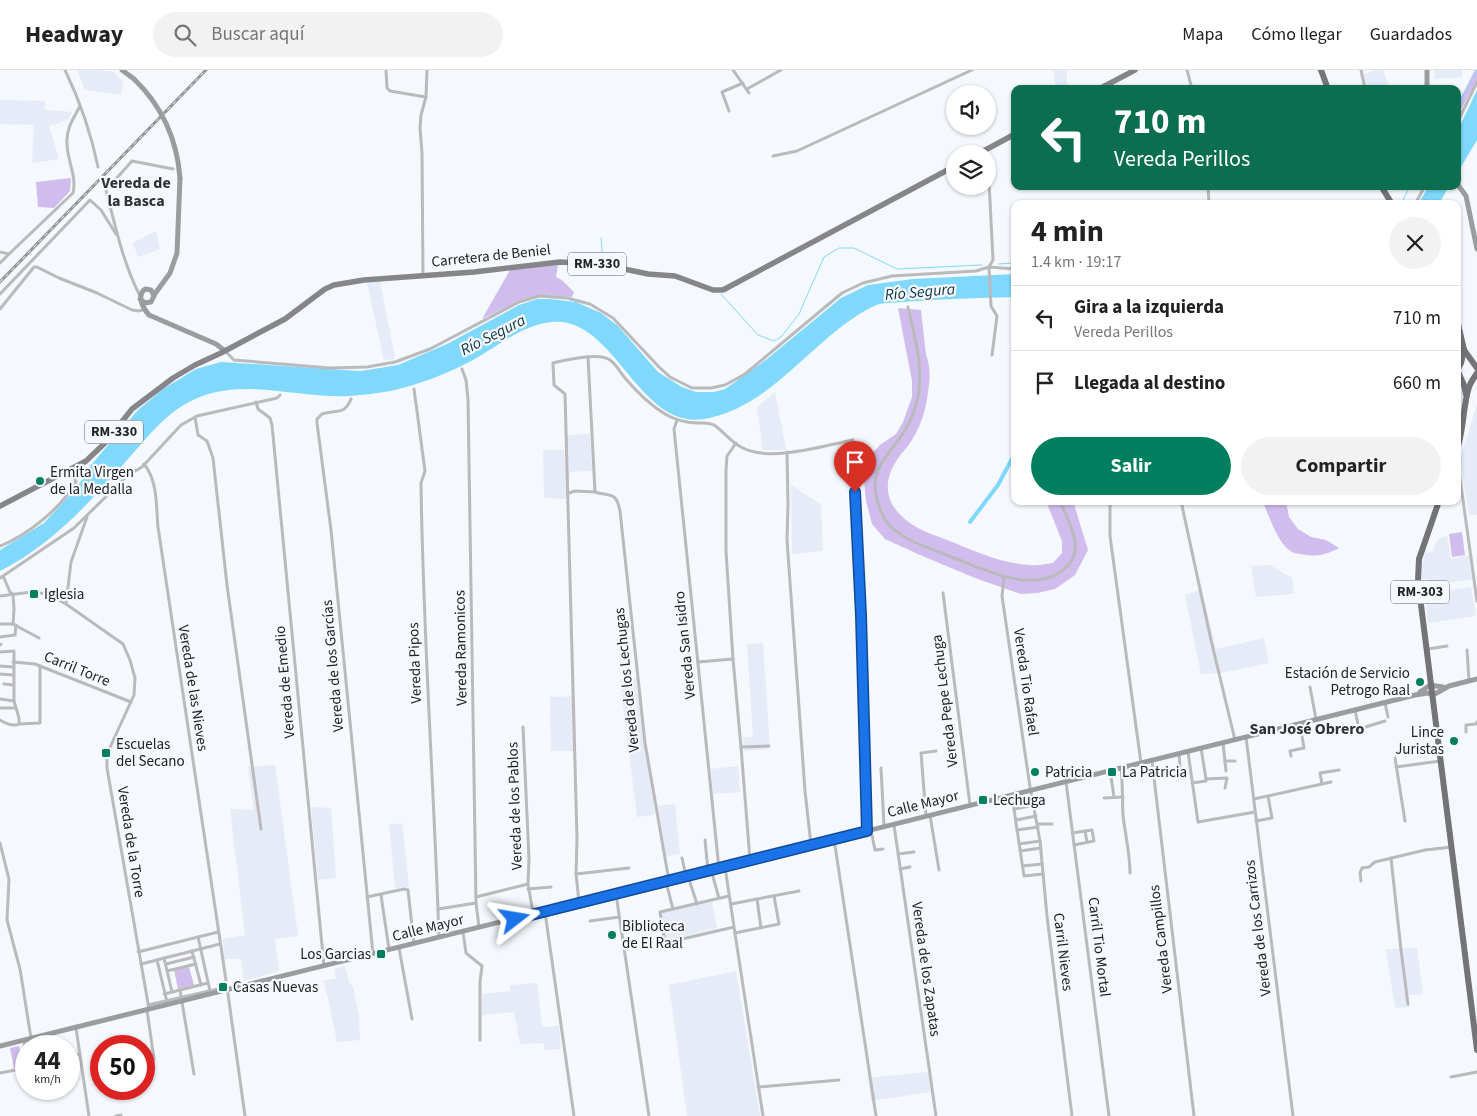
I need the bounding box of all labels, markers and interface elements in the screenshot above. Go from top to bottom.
search box [153,12,503,57]
text: Headway [25,17,123,52]
icon: search [171,21,199,49]
text: Buscar aquí [211,21,304,48]
text: Mapa [1182,22,1223,47]
text: Cómo llegar [1251,22,1342,47]
text: Guardados [1370,22,1452,47]
map controls [946,85,996,195]
button: sound [946,85,996,135]
text: 710 m [1114,97,1206,147]
icon: left [1031,105,1096,170]
text: Vereda Perillos [1114,143,1250,175]
button: layers [946,145,996,195]
district label: Vereda de la Basca [100,172,171,212]
text: 4 min [1031,210,1104,253]
button: close [1389,217,1441,269]
street label: Carretera de Beniel [430,239,552,273]
text: 1.4 km · 19:17 [1031,251,1121,273]
road number: RM-330 [568,252,626,275]
water label: Río Segura [884,278,957,306]
text: Gira a la izquierda [1074,294,1224,321]
icon: left [1031,304,1059,332]
text: 710 m [1393,305,1441,332]
water label: Río Segura [457,309,530,361]
text: Vereda Perillos [1074,321,1173,343]
icon: arrive [1031,369,1059,397]
text: Llegada al destino [1074,370,1225,397]
text: 660 m [1393,370,1441,397]
road number: RM-330 [85,421,143,444]
button: Salir [1031,437,1231,495]
button: Compartir [1241,437,1441,495]
pin [834,441,876,492]
icon: arrive [841,448,869,476]
place label: Ermita Virgen de la Medalla [50,462,134,500]
marker: Ermita Virgen de la Medalla [34,475,46,487]
road number: RM-303 [1391,581,1449,604]
place label: Iglesia [44,584,84,605]
marker: Iglesia [28,588,40,600]
street label: Vereda Ramonicos [449,590,473,706]
street label: Vereda San Isidro [669,590,701,700]
street label: Vereda de los Garcías [317,599,349,733]
street label: Vereda de los Lechugas [609,607,645,753]
street label: Vereda Pipos [403,622,427,704]
street label: Vereda de las Nieves [173,623,213,753]
street label: Vereda de Emedio [270,625,300,739]
street label: Vereda Tio Rafael [1008,627,1044,737]
street label: Vereda Pepe Lechuga [926,634,964,768]
street label: Carril Torre [41,646,113,692]
place label: Estación de Servicio Petrogo Raal [1285,663,1410,701]
marker: Estación de Servicio Petrogo Raal [1414,676,1426,688]
district label: San José Obrero [1250,718,1365,740]
place label: Lince Juristas [1395,722,1444,760]
place label: Escuelas del Secano [116,734,185,772]
marker: Lince Juristas [1448,735,1460,747]
street label: Vereda de los Pablos [502,742,528,870]
marker: Escuelas del Secano [100,747,112,759]
place label: Patricia [1045,762,1092,783]
place label: La Patricia [1122,762,1187,783]
marker: Patricia [1029,766,1041,778]
marker: La Patricia [1106,766,1118,778]
street label: Vereda de la Torre [112,785,150,899]
street label: Calle Mayor [885,785,962,823]
place label: Lechuga [993,790,1046,811]
marker: Lechuga [977,794,989,806]
street label: Vereda de los Carrizos [1239,859,1277,997]
street label: Vereda Campillos [1144,884,1178,994]
position arrow [488,892,540,944]
street label: Carril Tio Mortal [1082,896,1116,998]
street label: Vereda de los Zapatas [906,900,946,1038]
street label: Calle Mayor [390,909,467,947]
street label: Carril Nieves [1048,912,1078,992]
place label: Biblioteca de El Raal [622,916,685,954]
marker: Biblioteca de El Raal [606,929,618,941]
place label: Los Garcias [300,944,371,965]
marker: Los Garcias [375,948,387,960]
place label: Casas Nuevas [233,977,318,998]
marker: Casas Nuevas [217,981,229,993]
speed limit sign: 50 [90,1035,155,1100]
text: 44 [34,1043,61,1079]
text: km/h [34,1071,61,1088]

